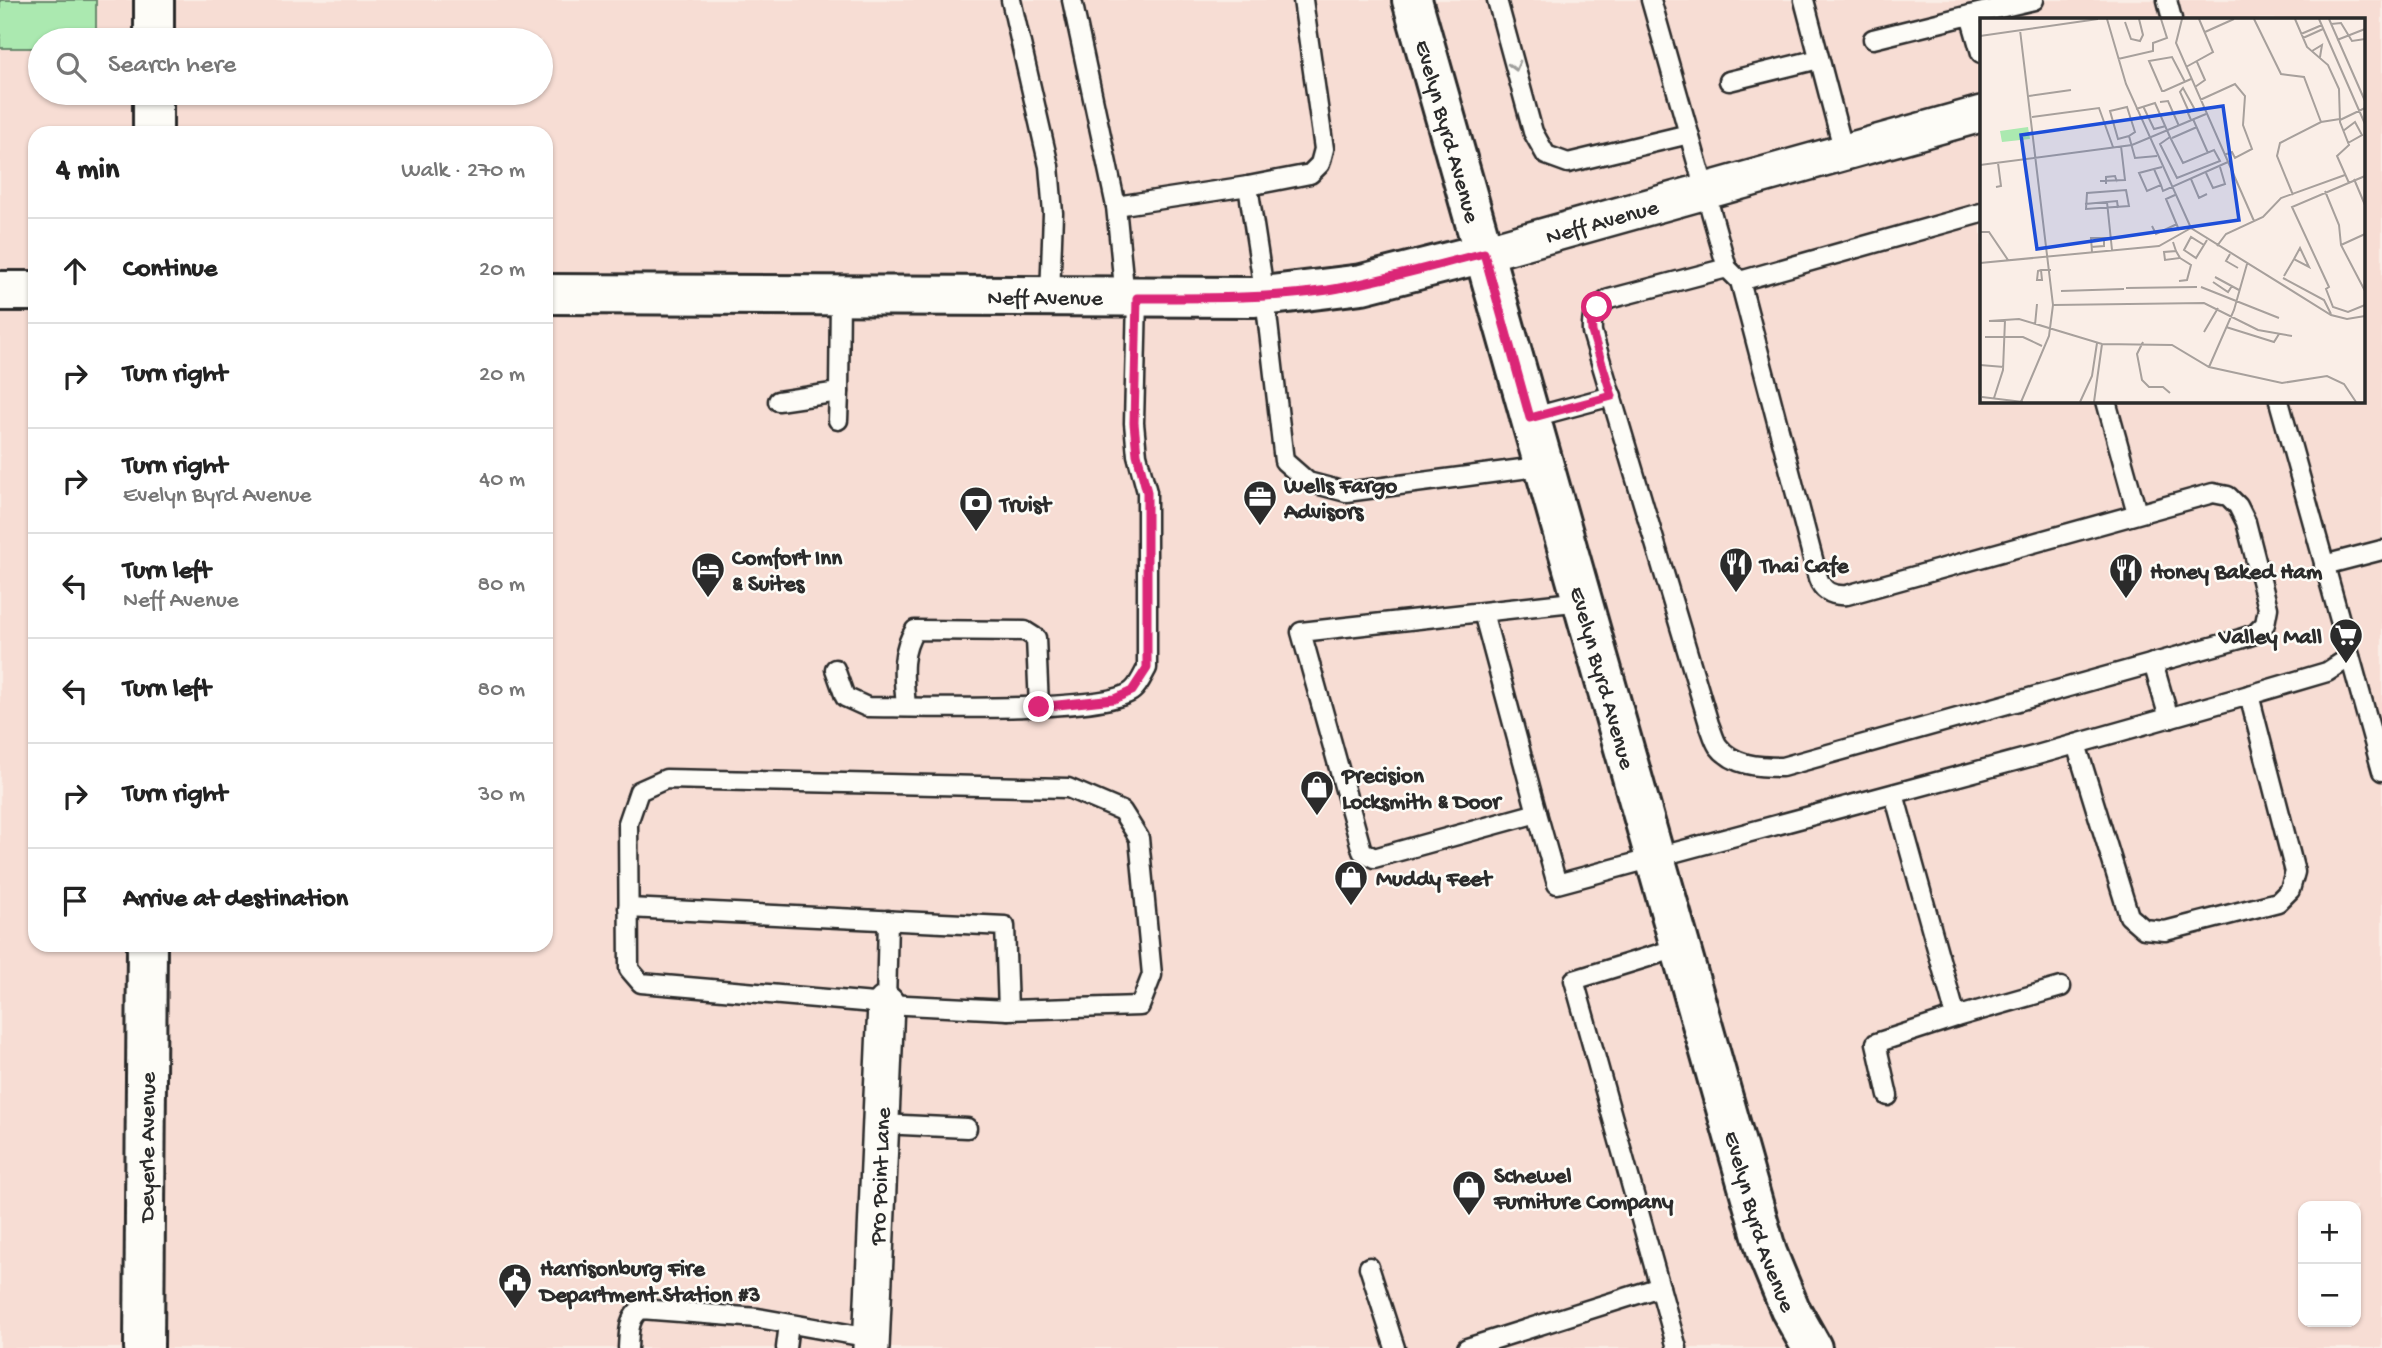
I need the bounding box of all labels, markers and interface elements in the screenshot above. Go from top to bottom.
inset map [1980,18,2364,402]
search box [28,28,553,105]
street label: Evelyn Byrd Avenue [1407,37,1485,227]
icon: search [52,48,90,86]
text: Search here [108,51,236,82]
one-way arrow [1507,60,1521,72]
text: 4 min [56,154,119,189]
text: Walk · 270 m [401,158,525,185]
street label: Neff Avenue [1543,195,1663,252]
icon: ahead [56,252,94,290]
text: Continue [123,255,217,286]
text: 20 m [479,257,525,284]
street label: Neff Avenue [987,286,1104,313]
route start [1581,291,1612,322]
icon: right [56,357,94,395]
text: Turn right [123,360,227,391]
text: 20 m [479,362,525,389]
text: Turn right [123,452,227,483]
icon: right [56,462,94,500]
text: 40 m [479,467,525,494]
place label: Wells Fargo Advisors [1283,474,1397,527]
office icon: Wells Fargo Advisors [1241,478,1279,527]
text: Evelyn Byrd Avenue [123,483,311,510]
bank icon: Truist [957,484,995,533]
place label: Truist [998,493,1053,520]
restaurant icon: Thai Cafe [1717,545,1755,594]
place label: Comfort Inn & Suites [732,546,843,599]
hotel icon: Comfort Inn & Suites [689,550,727,599]
restaurant icon: Honey Baked Ham [2107,551,2145,600]
place label: Thai Cafe [1758,554,1850,581]
text: Turn left [123,557,211,588]
place label: Honey Baked Ham [2150,560,2323,587]
icon: left [56,567,94,605]
text: 80 m [478,572,525,599]
street label: Evelyn Byrd Avenue [1562,584,1640,774]
text: Neff Avenue [123,588,239,615]
supermarket icon: Valley Mall [2327,616,2365,665]
place label: Valley Mall [2218,625,2322,652]
icon: left [56,672,94,710]
text: Turn left [123,675,211,706]
text: 80 m [478,677,525,704]
route end [1023,691,1054,722]
place label: Precision Locksmith & Door [1340,764,1503,817]
shop icon: Precision Locksmith & Door [1298,768,1336,817]
icon: right [56,777,94,815]
text: Turn right [123,780,227,811]
text: 30 m [478,782,525,809]
shop icon: Muddy Feet [1332,858,1370,907]
place label: Muddy Feet [1376,867,1494,894]
icon: arrive [56,882,94,920]
text: Arrive at destination [123,885,348,916]
street label: Deyerle Avenue [135,1071,163,1224]
street label: Pro Point Lane [865,1106,899,1247]
street label: Evelyn Byrd Avenue [1716,1128,1800,1318]
place label: Schewel Furniture Company [1493,1164,1674,1217]
shop icon: Schewel Furniture Company [1450,1168,1488,1217]
map controls [2298,1201,2361,1327]
button: + [2298,1201,2361,1264]
place label: Harrisonburg Fire Department Station #3 [538,1257,760,1310]
public building icon: Harrisonburg Fire Department Station #3 [496,1261,534,1310]
button: − [2298,1264,2361,1327]

